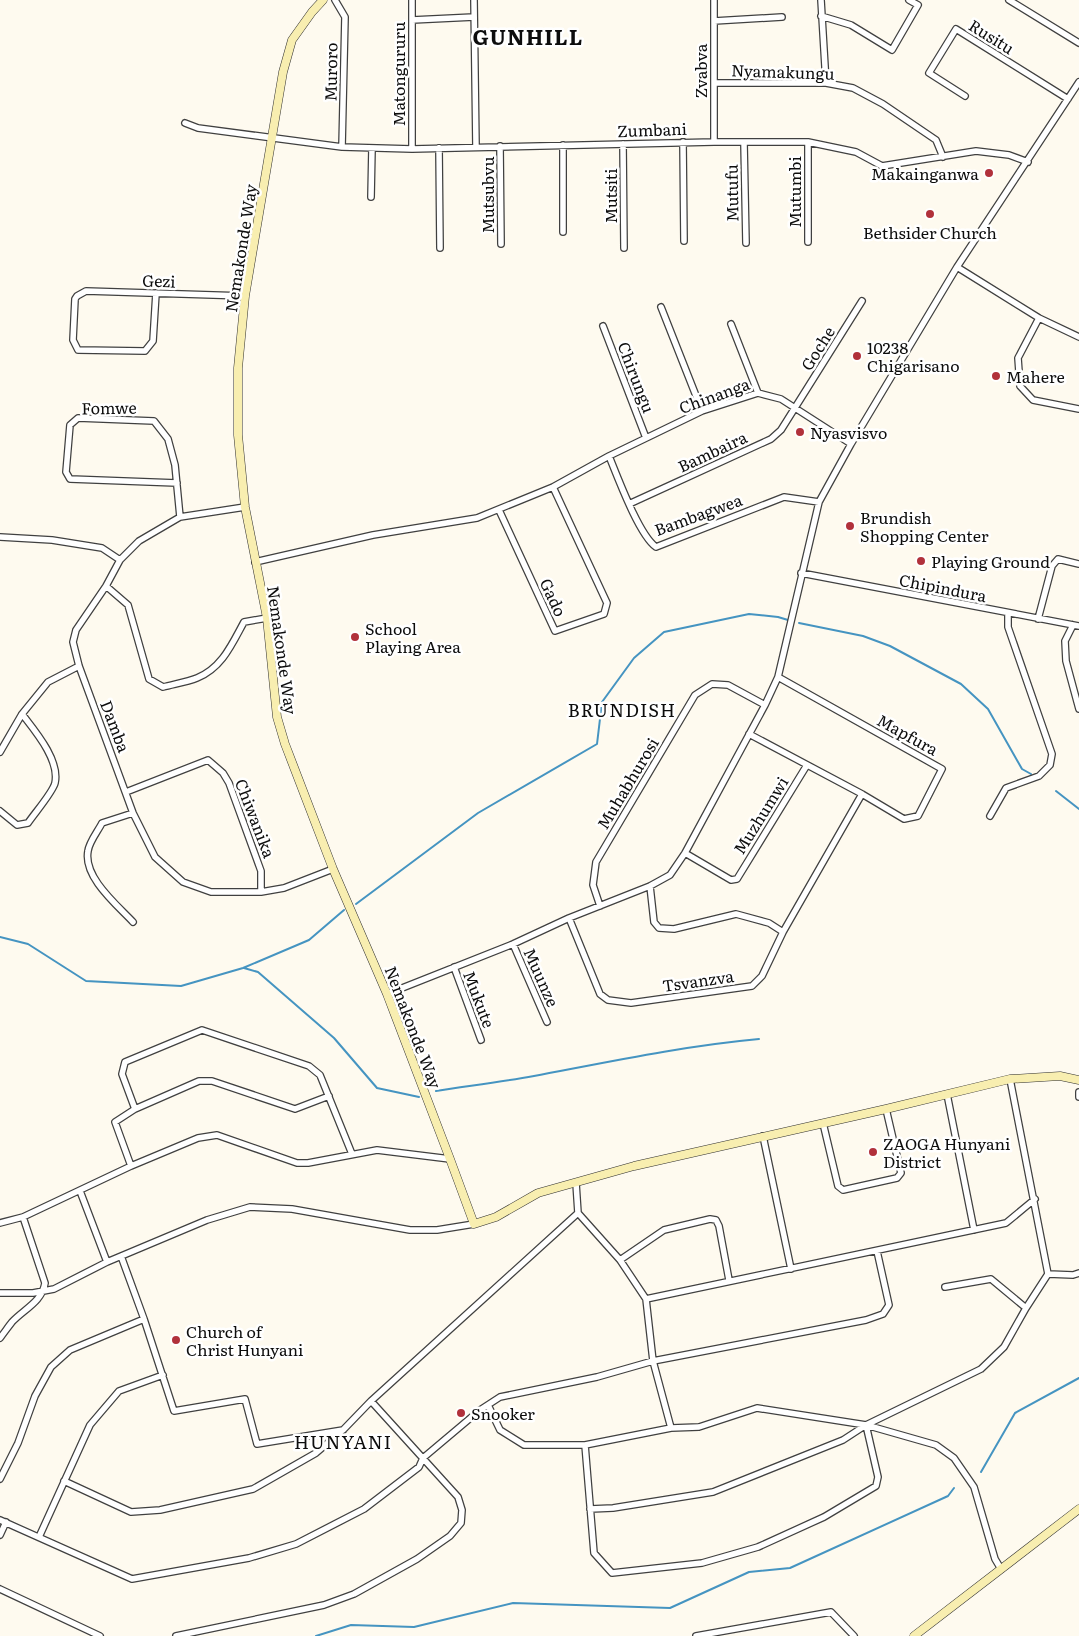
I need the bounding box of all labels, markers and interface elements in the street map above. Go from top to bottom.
street label: Rusitu [965,13,1019,59]
district label: GUNHILL [473,20,583,51]
street label: Matongururu [386,22,410,126]
street label: Muroro [317,42,343,102]
street label: Zvabva [688,43,712,98]
street label: Nyamakungu [731,57,835,85]
street label: Zumbani [617,116,687,142]
street label: Mutsubvu [475,156,499,234]
street label: Mutumbi [782,156,806,228]
place label: Makainganwa [871,161,979,185]
street label: Mutufu [718,164,744,222]
marker: Makainganwa [983,167,995,179]
street label: Mutsiti [598,169,622,223]
street label: Nemakonde Way [218,181,262,314]
marker: Bethsider Church [924,208,936,220]
place label: Bethsider Church [863,220,997,244]
street label: Gezi [142,267,176,293]
street label: Goche [794,321,840,375]
place label: 10238 Chigarisano [867,335,960,377]
street label: Chirungu [612,338,662,416]
marker: 10238 Chigarisano [851,350,863,362]
place label: Mahere [1006,364,1065,388]
marker: Mahere [990,370,1002,382]
street label: Chinanga [675,371,753,419]
street label: Fomwe [81,395,137,419]
place label: Nyasvisvo [810,420,887,444]
street label: Bambaira [673,424,751,477]
marker: Nyasvisvo [794,426,806,438]
street label: Bambagwea [651,487,746,541]
place label: Brundish Shopping Center [860,505,989,547]
marker: Brundish Shopping Center [844,520,856,532]
place label: Playing Ground [931,549,1050,573]
marker: Playing Ground [915,555,927,567]
street label: Chipindura [897,567,989,607]
street label: Gado [535,574,573,620]
street label: Nemakonde Way [262,584,304,717]
place label: School Playing Area [365,616,461,658]
marker: School Playing Area [349,631,361,643]
street label: Damba [95,696,137,756]
district label: BRUNDISH [568,696,676,723]
street label: Mapfura [873,707,943,761]
street label: Muhabhurosi [590,733,664,833]
street label: Muzhumwi [727,772,793,858]
street label: Chiwanika [230,775,282,861]
street label: Muunze [518,944,566,1010]
street label: Nemakonde Way [380,962,449,1092]
street label: Tsvanzva [661,963,736,997]
street label: Mukute [458,967,502,1031]
place label: ZAOGA Hunyani District [883,1131,1010,1173]
marker: ZAOGA Hunyani District [867,1146,879,1158]
place label: Church of Christ Hunyani [186,1319,303,1361]
marker: Church of Christ Hunyani [170,1334,182,1346]
place label: Snooker [471,1401,535,1425]
marker: Snooker [455,1407,467,1419]
district label: HUNYANI [294,1428,392,1455]

